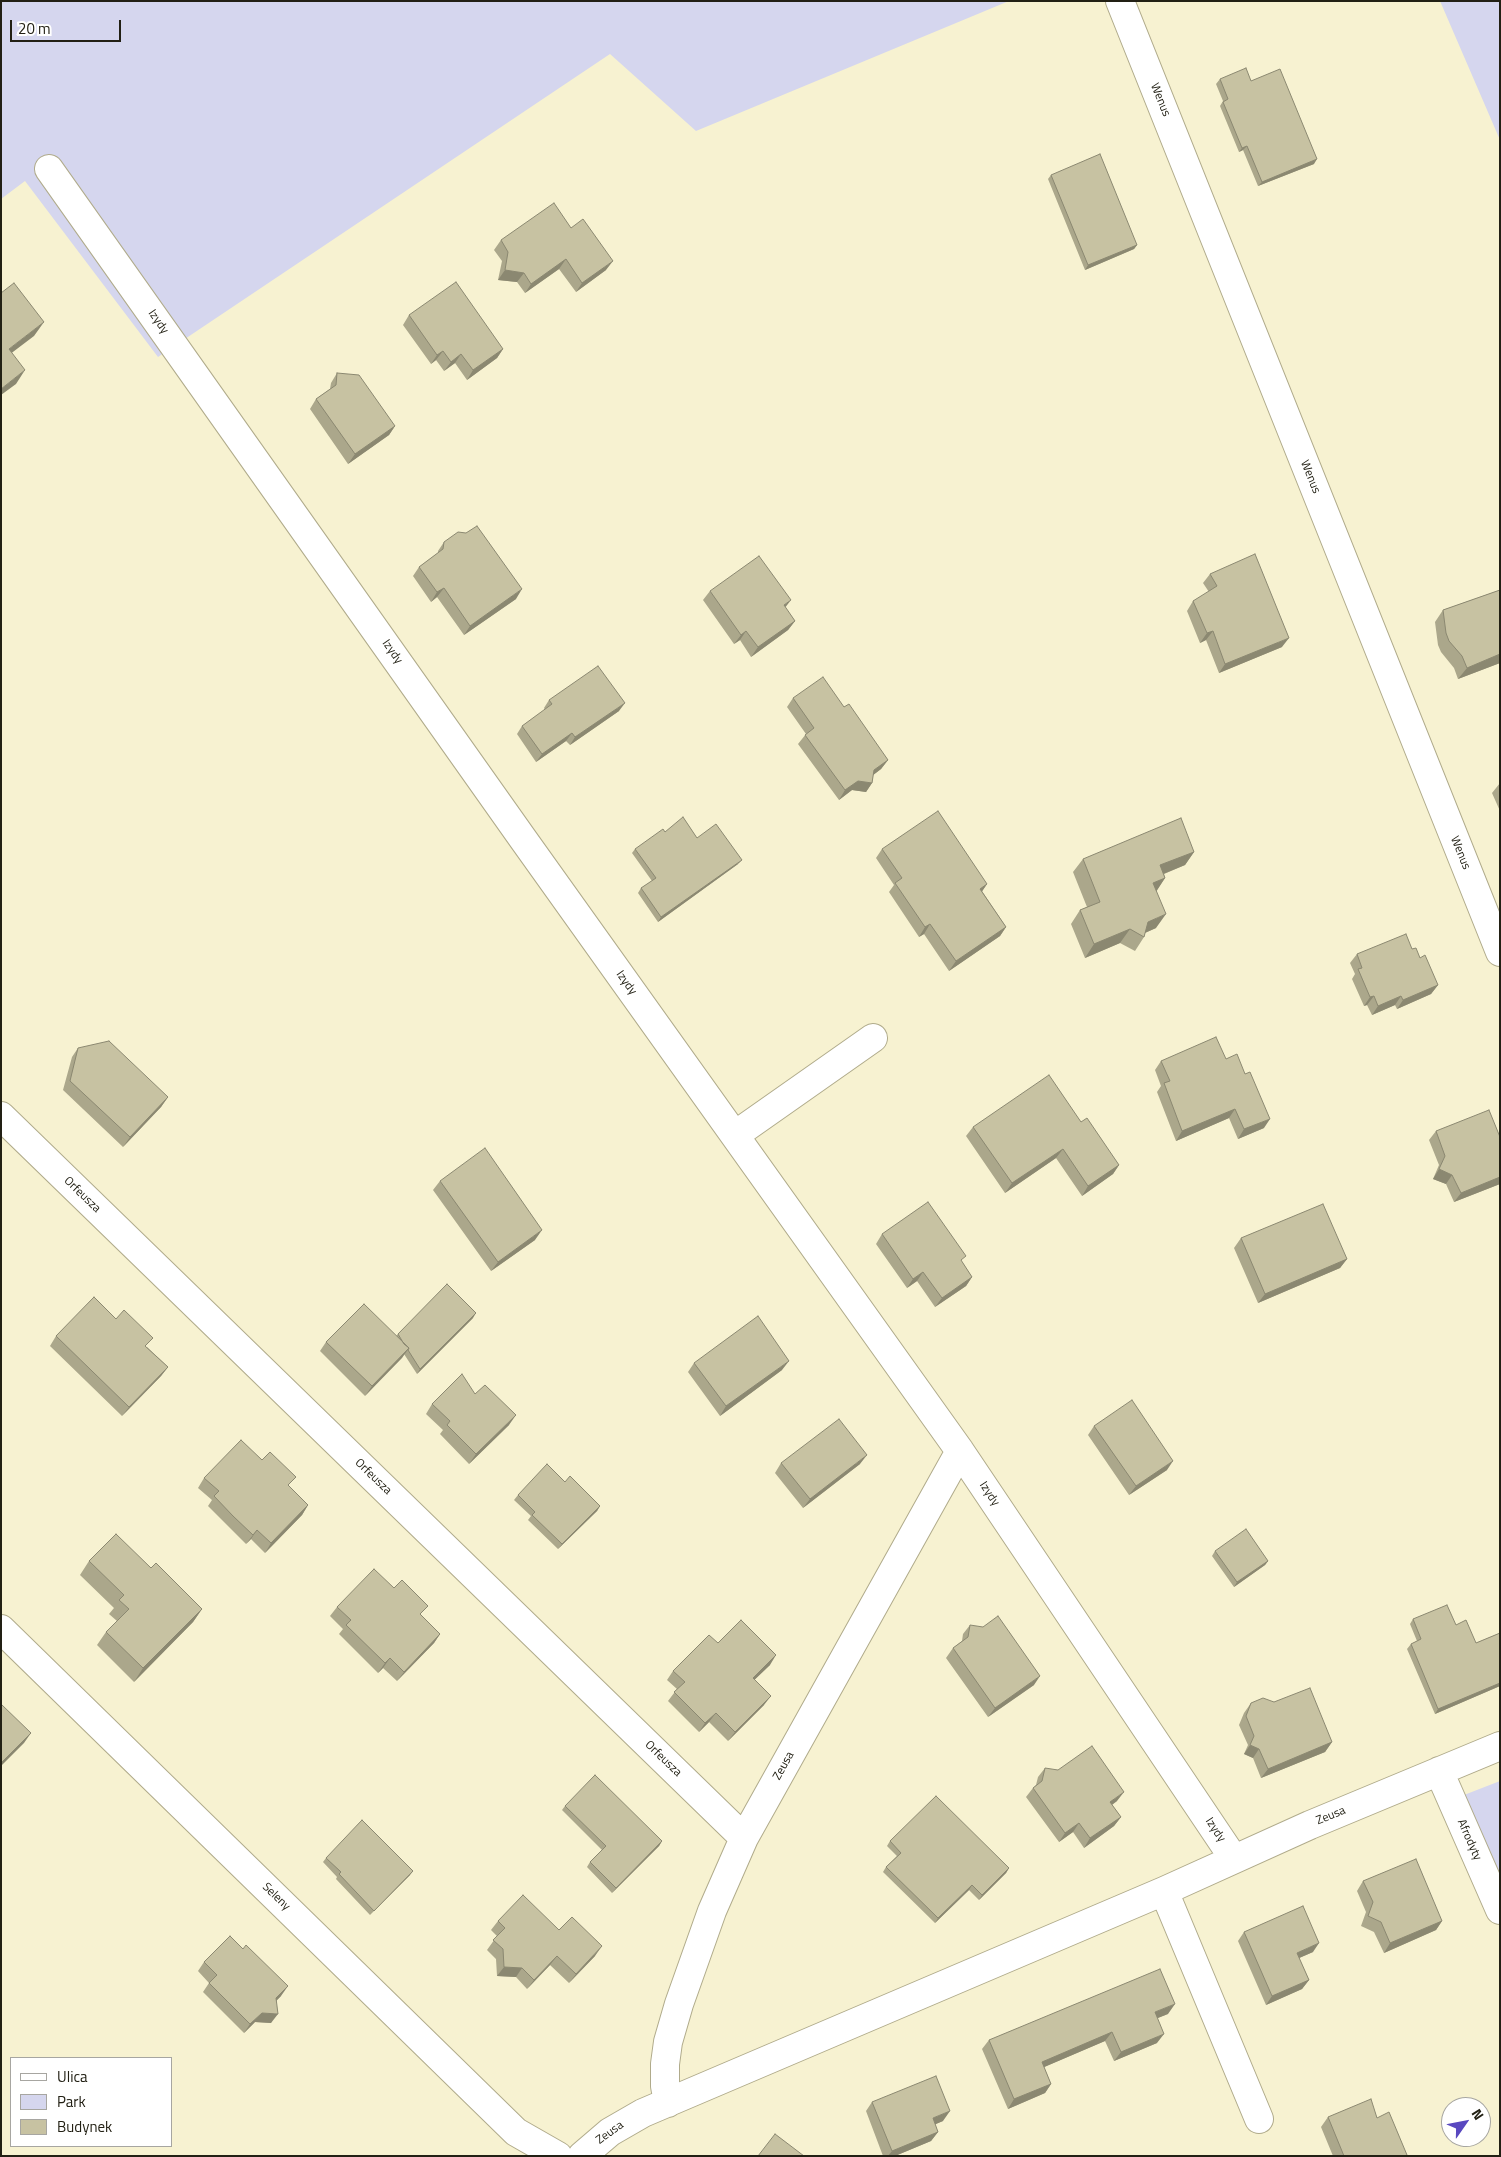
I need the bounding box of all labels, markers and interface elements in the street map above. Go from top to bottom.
scale bar [12,10,124,42]
text: 20 m [18,17,51,40]
street label: Wenus [1147,81,1173,119]
street label: Izydy [145,307,171,337]
street label: Wenus [1297,458,1323,496]
street label: Izydy [379,637,405,667]
street label: Wenus [1447,834,1473,872]
street label: Izydy [612,968,640,998]
street label: Orfeusza [61,1174,103,1216]
street label: Orfeusza [352,1456,394,1498]
street label: Izydy [976,1479,1002,1509]
street label: Orfeusza [642,1738,684,1780]
street label: Zeusa [770,1749,798,1783]
street label: Zeusa [1314,1804,1348,1828]
street label: Izydy [1202,1815,1228,1845]
street label: Afrodyty [1454,1817,1484,1863]
street label: Seleny [259,1880,293,1914]
legend [10,2057,172,2147]
text: Ulica [57,2065,87,2088]
text: Park [57,2090,86,2113]
north arrow [1441,2097,1491,2147]
text: N [1467,2104,1490,2124]
text: Budynek [57,2115,112,2138]
street label: Zeusa [593,2118,627,2148]

